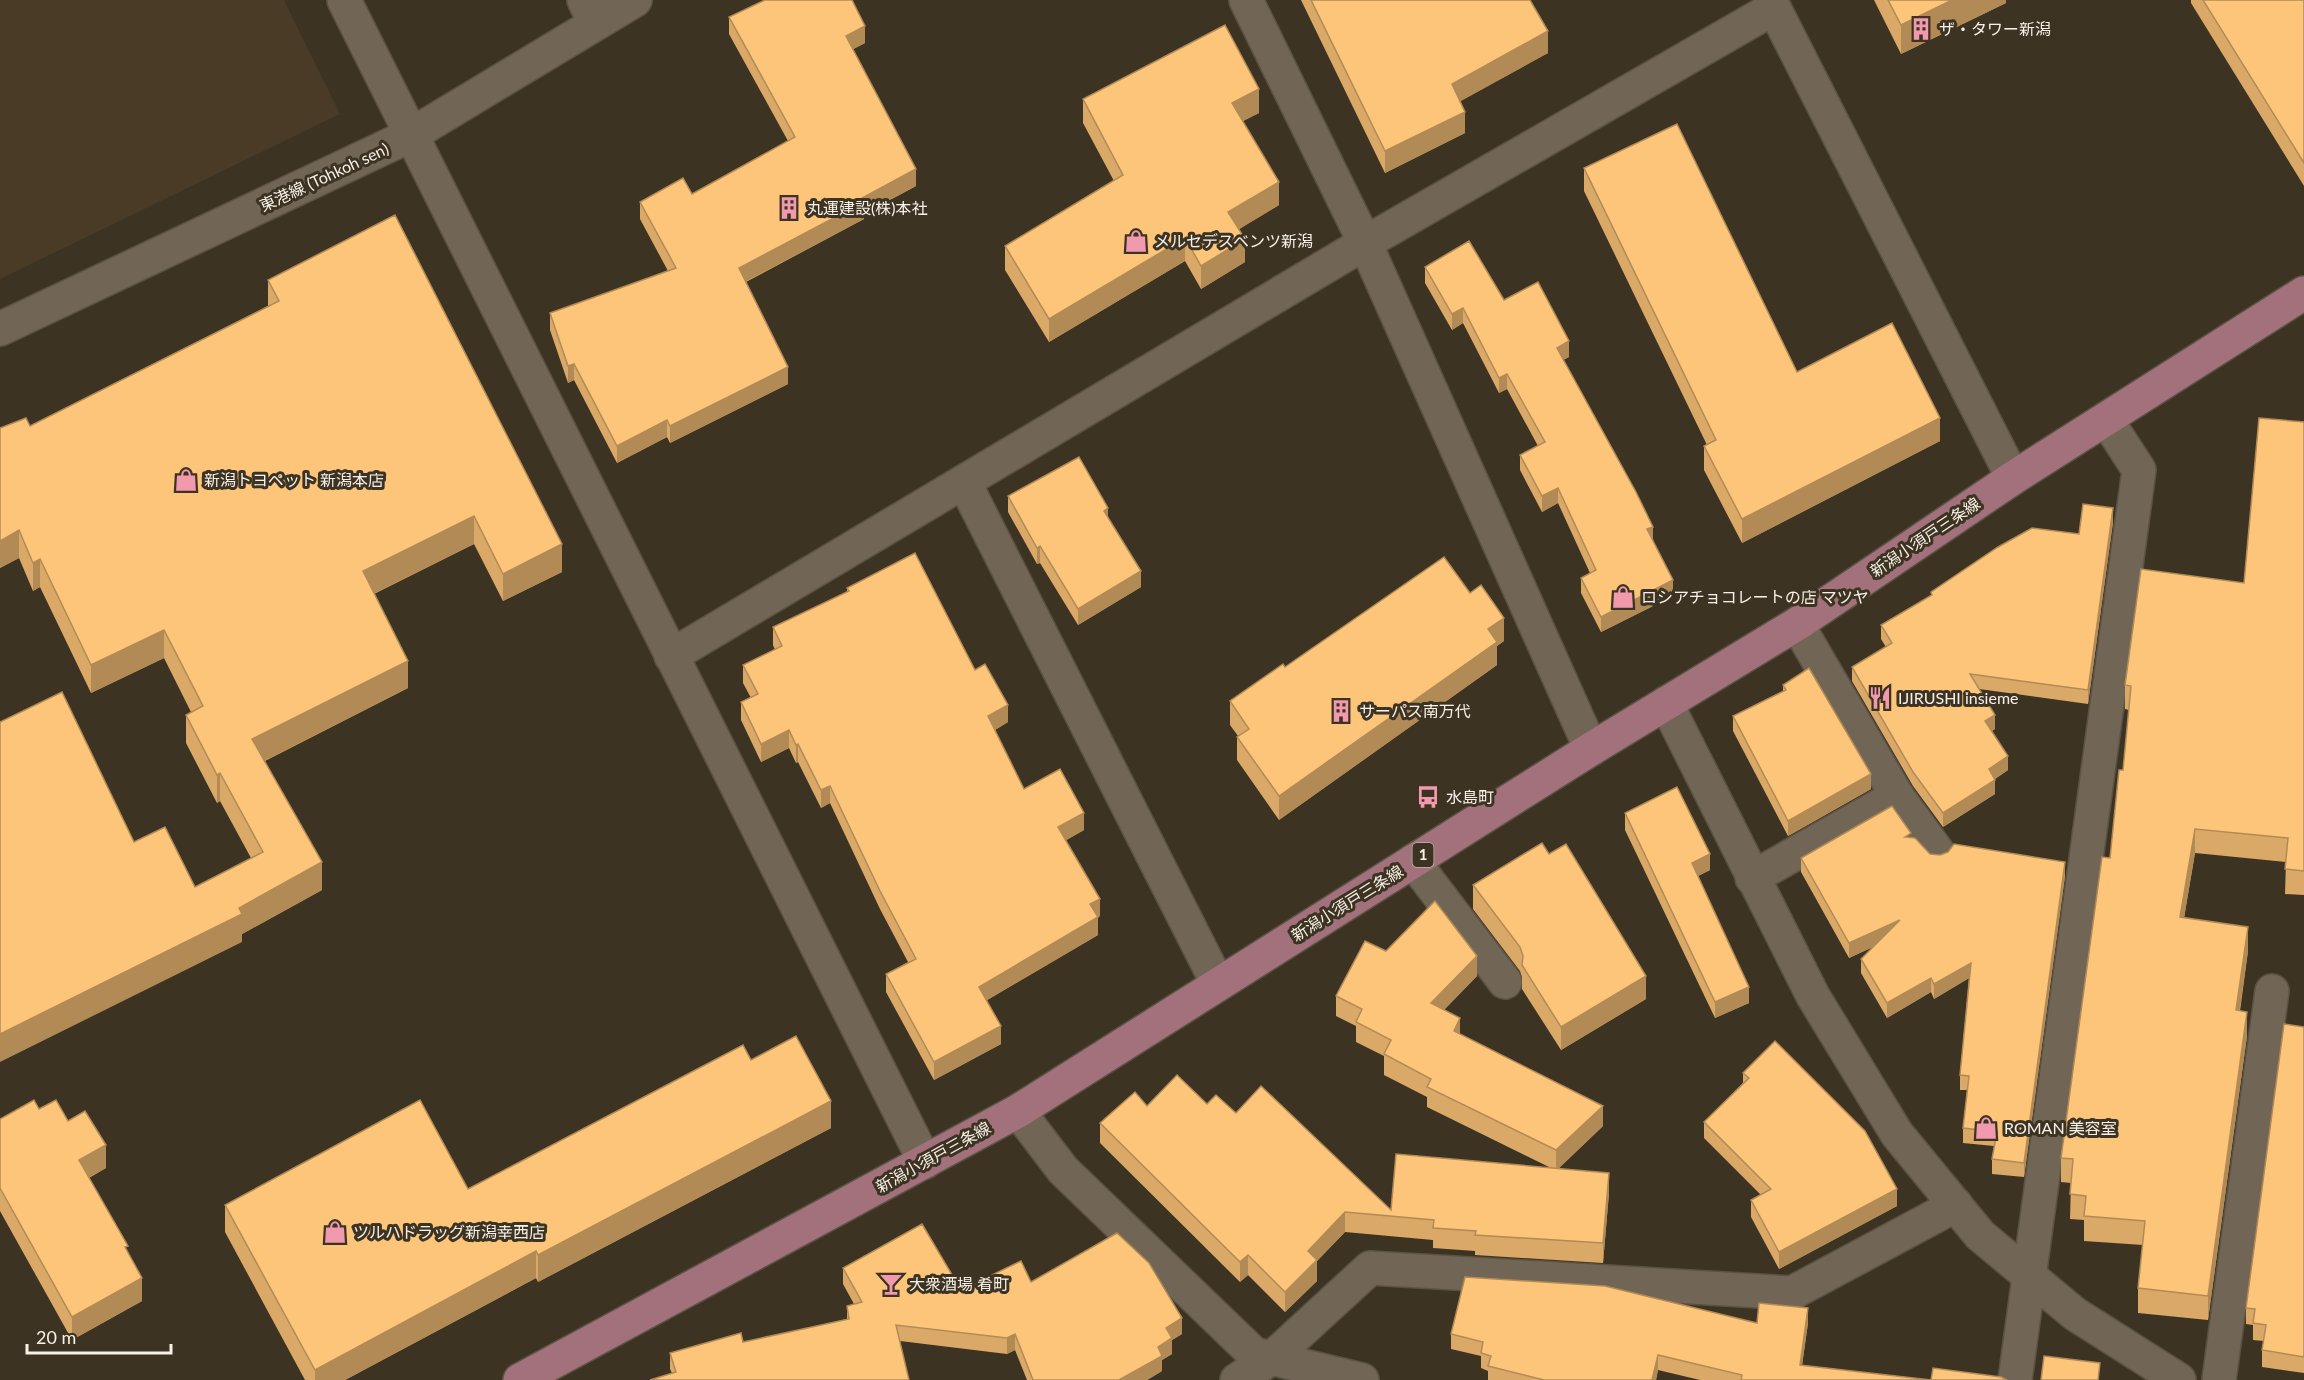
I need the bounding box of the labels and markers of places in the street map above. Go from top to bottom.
building icon: ザ・タワー新潟 [1908,16,1934,42]
place label: ザ・タワー新潟 [1939,19,2051,38]
building icon: 丸運建設(株)本社 [776,195,802,221]
place label: 丸運建設(株)本社 [807,198,928,217]
shop icon: メルセデスベンツ新潟 [1123,228,1149,254]
place label: メルセデスベンツ新潟 [1154,231,1313,250]
shop icon: 新潟トヨペット 新潟本店 [173,467,199,493]
place label: 新潟トヨペット 新潟本店 [204,470,384,489]
shop icon: ロシアチョコレートの店 マツヤ [1610,584,1636,610]
place label: ロシアチョコレートの店 マツヤ [1641,587,1869,606]
restaurant icon: IJIRUSHI insieme [1867,685,1893,711]
place label: IJIRUSHI insieme [1898,688,2019,707]
building icon: サーパス南万代 [1328,698,1354,724]
place label: サーパス南万代 [1359,701,1471,720]
bus stop icon: 水島町 [1415,784,1441,810]
place label: 水島町 [1446,787,1494,806]
shop icon: ROMAN 美容室 [1973,1115,1999,1141]
place label: ROMAN 美容室 [2004,1118,2117,1137]
shop icon: ツルハドラッグ新潟幸西店 [322,1219,348,1245]
place label: ツルハドラッグ新潟幸西店 [353,1222,545,1241]
bar icon: 大衆酒場 肴町 [878,1271,904,1297]
place label: 大衆酒場 肴町 [909,1274,1009,1293]

